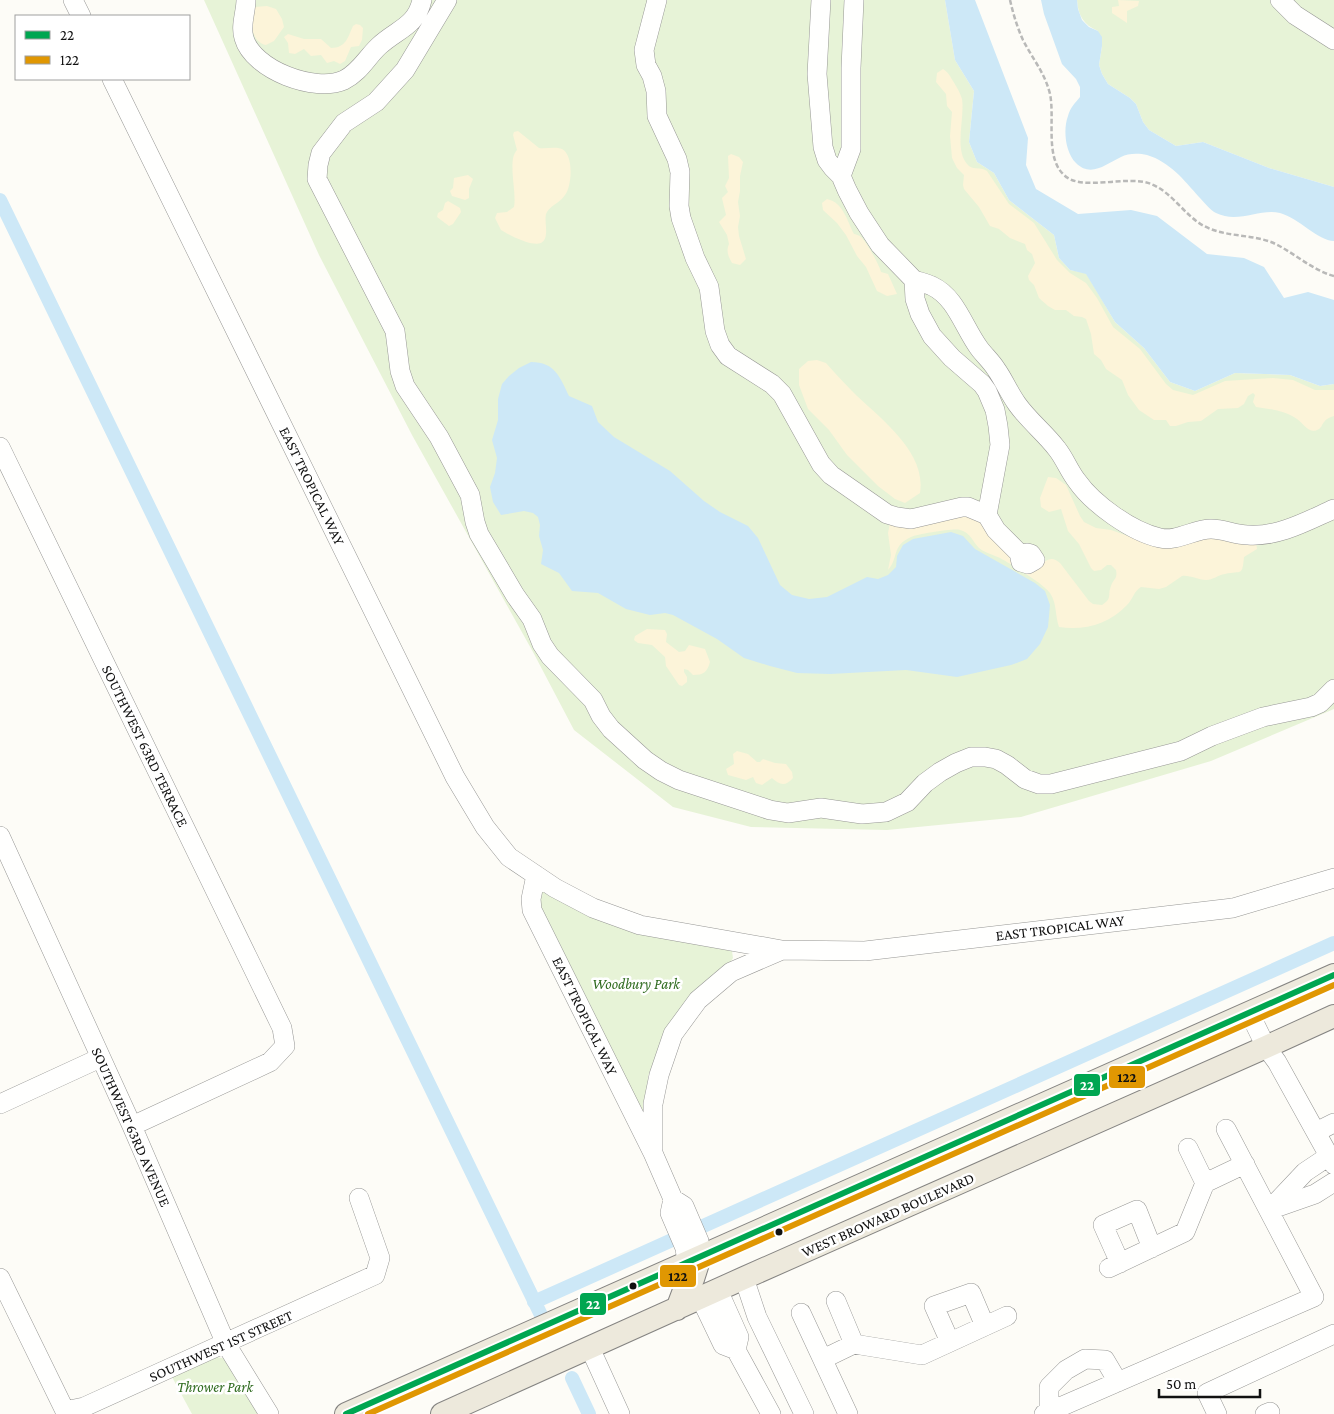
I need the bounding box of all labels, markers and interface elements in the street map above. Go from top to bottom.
legend [15,15,190,80]
text: 22 [60,27,74,43]
text: 122 [60,52,79,68]
street label: EAST TROPICAL WAY [276,424,348,548]
street label: SOUTHWEST 63RD TERRACE [99,663,191,829]
street label: EAST TROPICAL WAY [995,912,1125,944]
street label: EAST TROPICAL WAY [549,954,621,1078]
park label: Woodbury Park [592,976,681,993]
street label: SOUTHWEST 63RD AVENUE [89,1045,173,1209]
line badge: 122 [1108,1065,1146,1089]
text: 122 [1117,1069,1137,1085]
line badge: 22 [1073,1073,1101,1097]
text: 22 [1080,1077,1094,1093]
street label: WEST BROWARD BOULEVARD [799,1170,977,1260]
unlabelled marker [774,1227,784,1237]
line badge: 122 [659,1264,697,1288]
text: 122 [668,1268,688,1284]
unlabelled marker [628,1281,638,1291]
line badge: 22 [579,1292,607,1316]
text: 22 [586,1296,600,1312]
street label: SOUTHWEST 1ST STREET [147,1307,295,1385]
scale bar [1159,1366,1260,1398]
text: 50 m [1166,1376,1196,1392]
park label: Thrower Park [177,1379,254,1395]

